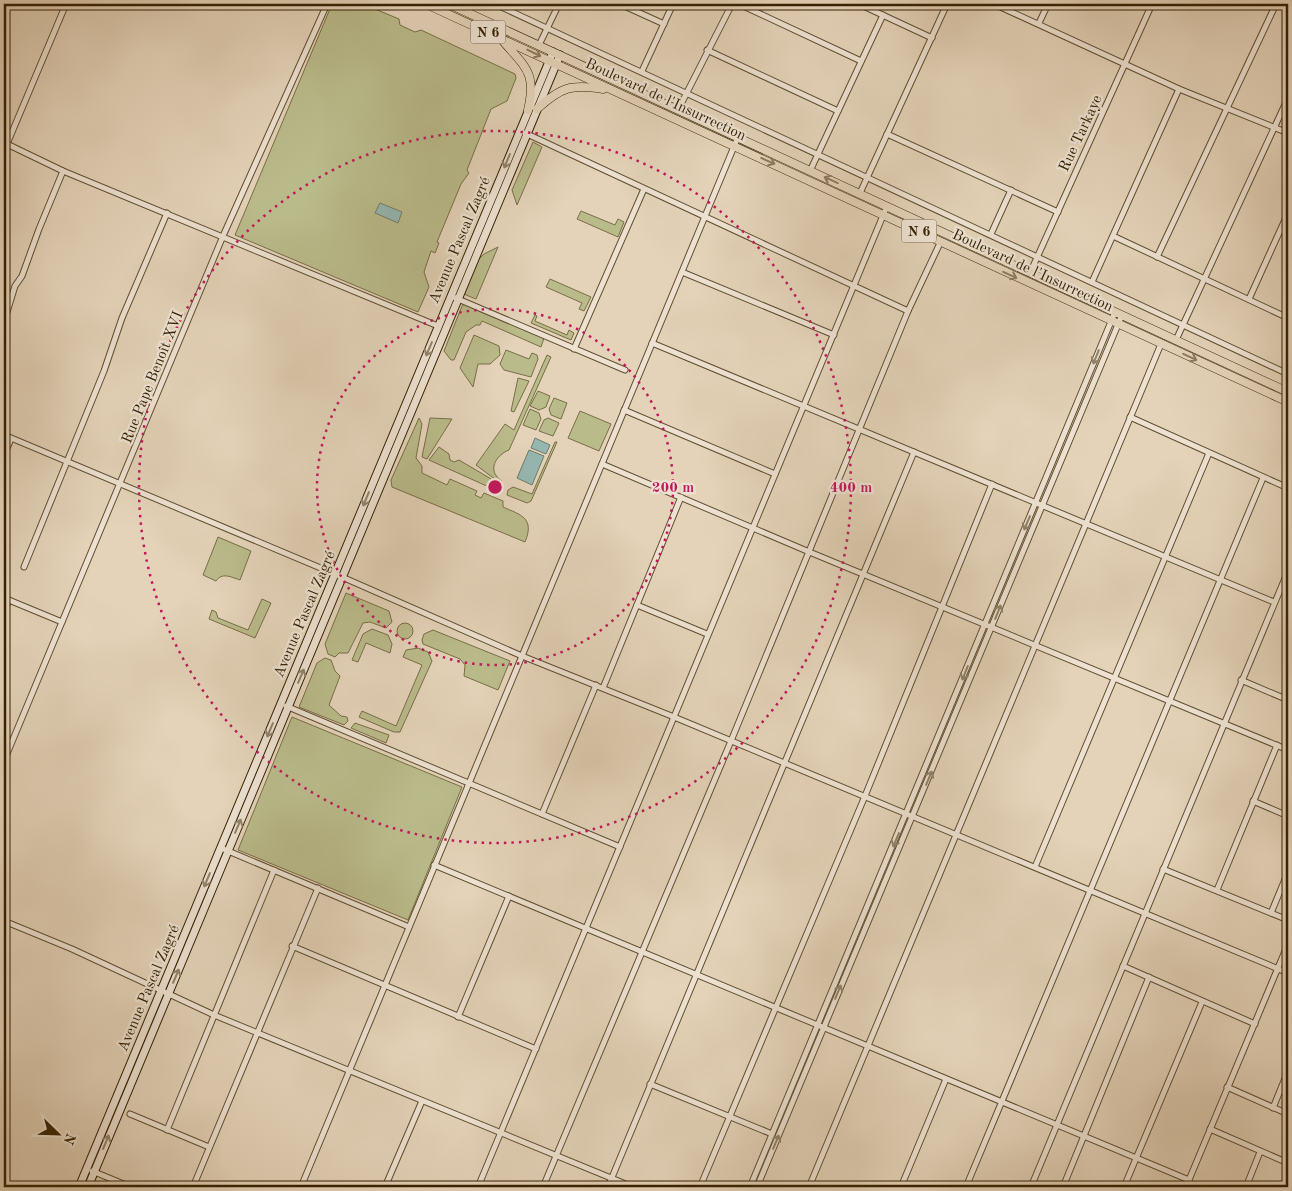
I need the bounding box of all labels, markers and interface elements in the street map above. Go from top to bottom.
road number: N 6 [470,21,506,44]
one-way arrow [526,49,541,59]
street label: Boulevard de l'Insurrection [583,56,748,144]
street label: Rue Tarkaye [1057,93,1106,174]
one-way arrow [502,153,512,168]
one-way arrow [760,157,775,167]
street label: Avenue Pascal Zagré [427,175,494,306]
one-way arrow [824,175,839,185]
road number: N 6 [902,220,936,242]
street label: Boulevard de l'Insurrection [950,227,1115,315]
one-way arrow [1002,270,1017,280]
street label: Rue Pape Benoît XVI [120,309,187,446]
one-way arrow [423,341,433,356]
one-way arrow [1091,349,1100,364]
one-way arrow [1182,353,1197,362]
centre of rings [486,478,504,496]
text: 200 m [652,481,694,496]
text: 400 m [830,481,872,496]
one-way arrow [361,491,371,506]
one-way arrow [1022,515,1032,530]
street label: Avenue Pascal Zagré [272,549,339,680]
one-way arrow [994,605,1004,620]
one-way arrow [959,665,969,680]
one-way arrow [296,669,306,684]
one-way arrow [265,722,274,737]
one-way arrow [925,771,935,786]
one-way arrow [234,819,244,834]
one-way arrow [891,832,901,847]
one-way arrow [202,872,212,887]
street label: Avenue Pascal Zagré [116,923,183,1054]
one-way arrow [171,969,181,984]
one-way arrow [834,985,844,1000]
north arrow [32,1108,82,1158]
text: N [60,1131,78,1147]
one-way arrow [102,1135,112,1150]
one-way arrow [771,1135,781,1150]

